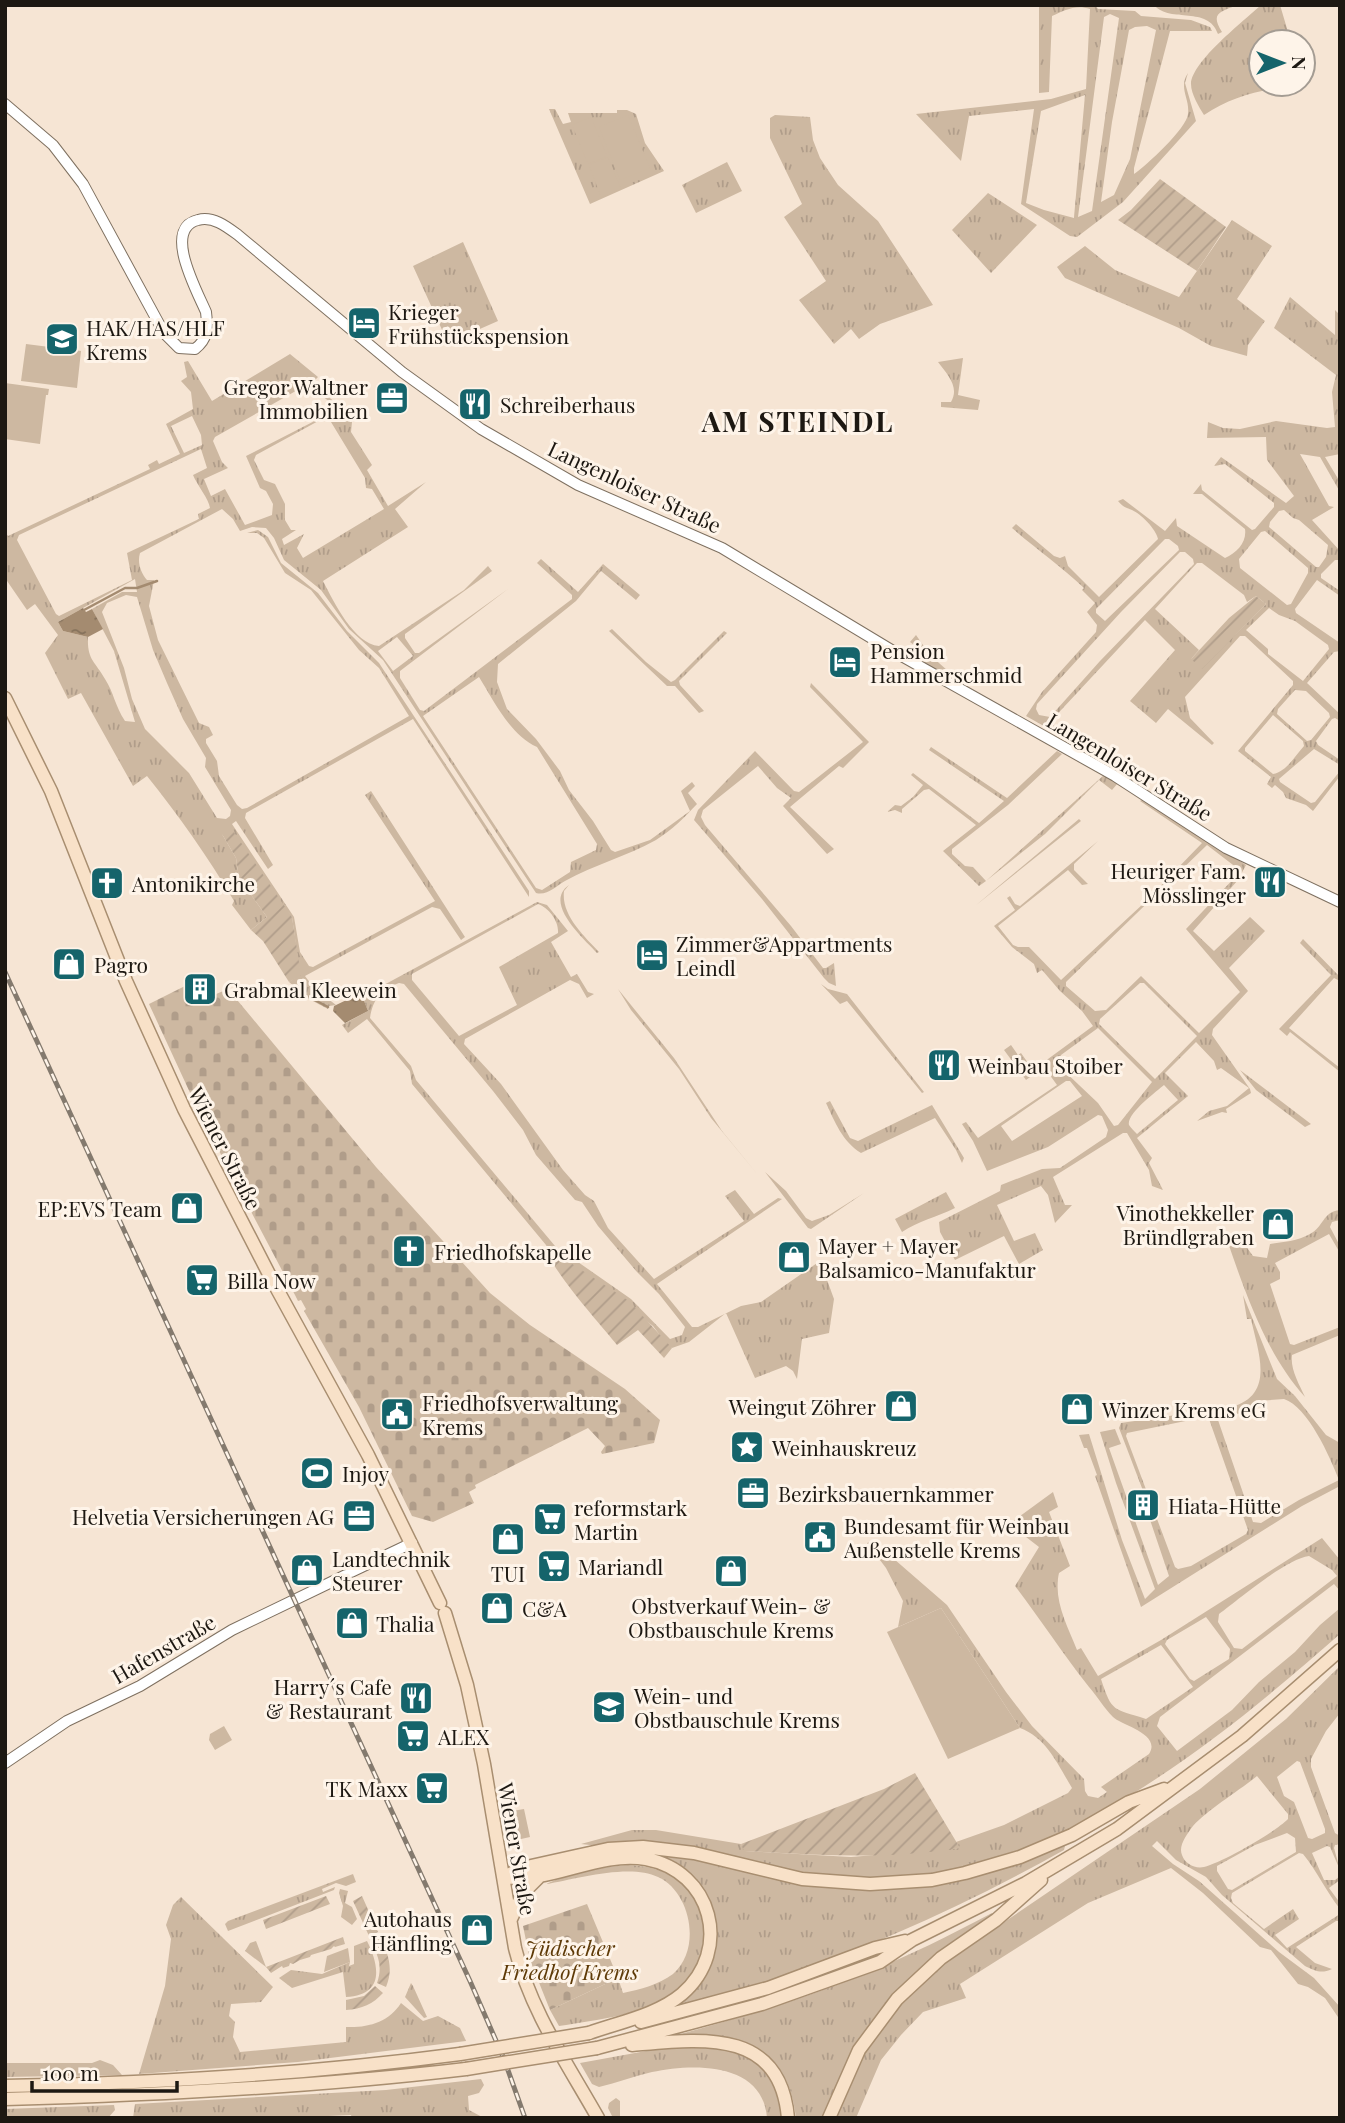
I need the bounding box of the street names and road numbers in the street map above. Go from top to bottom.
street label: Langenloiser Straße [544,434,726,538]
street label: Langenloiser Straße [1042,706,1218,826]
street label: Wiener Straße [183,1081,269,1214]
street label: Hafenstraße [106,1607,220,1689]
street label: Wiener Straße [492,1780,543,1917]

